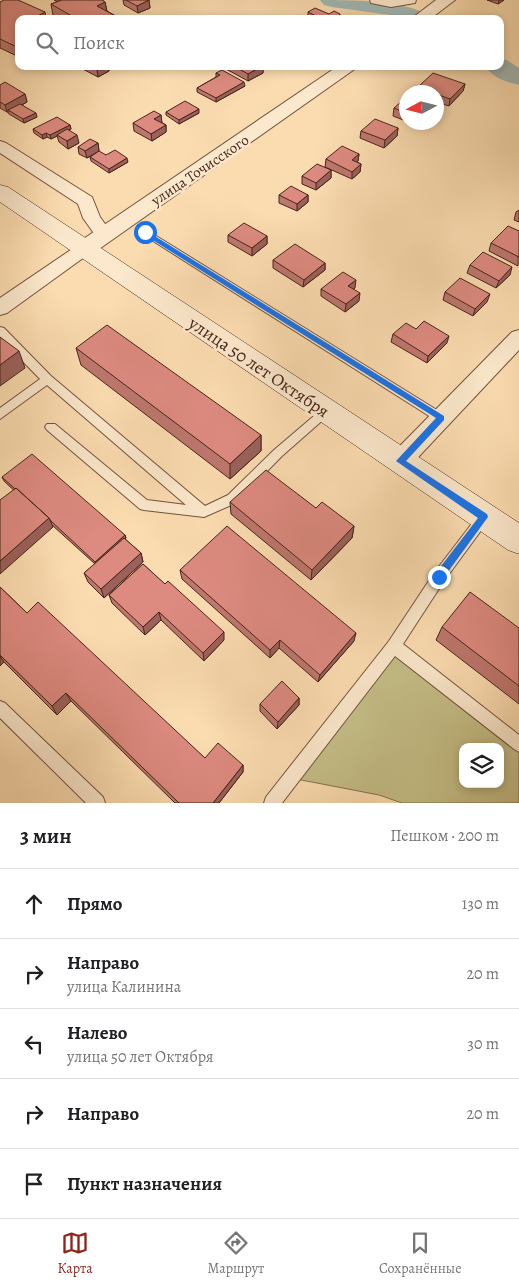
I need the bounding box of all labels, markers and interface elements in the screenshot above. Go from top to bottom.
search box [15,15,504,70]
icon: search [33,29,61,57]
text: Поиск [73,30,125,56]
north arrow [399,85,444,130]
street label: улица Точисского [146,130,253,211]
route start [134,221,157,244]
street label: улица 50 лет Октября [183,310,334,423]
route end [428,566,451,589]
map controls [459,743,504,788]
button: layers [459,743,504,788]
text: 3 мин [20,822,72,850]
text: Пешком · 200 m [390,825,499,847]
icon: ahead [20,890,48,918]
text: Прямо [67,891,122,917]
text: 130 m [462,893,499,915]
text: Направо [67,950,139,976]
icon: right [20,960,48,988]
text: 20 m [466,963,499,985]
text: улица Калинина [67,976,181,998]
text: Налево [67,1020,127,1046]
icon: left [20,1030,48,1058]
text: 30 m [467,1033,499,1055]
text: улица 50 лет Октября [67,1046,214,1068]
icon: right [20,1100,48,1128]
text: Направо [67,1101,139,1127]
text: 20 m [466,1103,499,1125]
icon: arrive [20,1170,48,1198]
text: Пункт назначения [67,1171,222,1197]
tab: Карта [57,1229,93,1278]
tab: Маршрут [208,1229,264,1278]
tab: Сохранённые [379,1229,462,1278]

